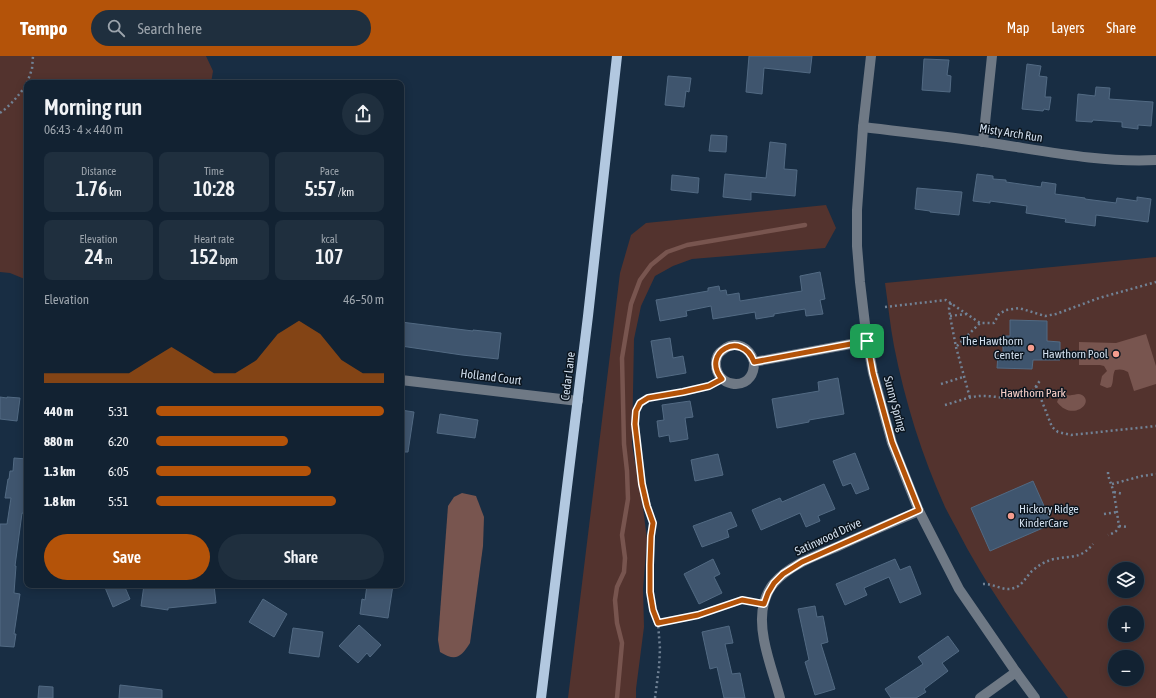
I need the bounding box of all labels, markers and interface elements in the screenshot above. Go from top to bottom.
search box [91,10,371,46]
text: Tempo [20,17,67,39]
icon: search [105,17,127,39]
text: Search here [137,20,202,37]
text: Map [1007,20,1029,36]
text: Layers [1051,20,1084,36]
text: Share [1106,20,1136,36]
button: share [342,93,384,135]
text: Morning run [44,94,142,120]
street label: Misty Arch Run [978,121,1044,145]
text: 06:43 · 4 × 440 m [44,122,123,137]
text: Distance [81,165,116,177]
text: Time [204,165,224,177]
text: Pace [320,165,339,177]
text: 1.76 [76,177,107,200]
text: 10:28 [193,177,235,200]
text: 5:57 [304,177,336,200]
text: km [107,186,122,198]
text: /km [336,186,354,198]
text: Elevation [80,233,118,245]
text: Heart rate [194,233,234,245]
text: kcal [321,233,338,245]
text: 24 [85,245,103,268]
text: 152 [190,245,218,268]
text: 107 [315,245,343,268]
text: m [103,254,113,266]
text: bpm [218,254,238,266]
text: Elevation [44,292,89,307]
text: 46–50 m [343,292,384,307]
pin [850,324,884,358]
icon: arrive [856,330,878,352]
place label: The Hawthorn Center [961,334,1023,362]
marker: The Hawthorn Center [1026,343,1036,353]
place label: Hawthorn Pool [1042,347,1109,361]
marker: Hawthorn Pool [1111,349,1121,359]
street label: Cedar Lane [558,351,578,401]
street label: Holland Court [460,366,523,388]
street label: Sunny Spring [881,375,909,434]
park label: Hawthorn Park [1000,386,1067,400]
text: 440 m [44,404,73,419]
text: 5:31 [108,404,129,419]
text: 880 m [44,434,73,449]
text: 6:20 [108,434,129,449]
text: 1.3 km [44,464,75,479]
text: 6:05 [108,464,129,479]
text: 1.8 km [44,494,75,509]
text: 5:51 [108,494,129,509]
place label: Hickory Ridge KinderCare [1019,502,1079,530]
marker: Hickory Ridge KinderCare [1006,511,1016,521]
street label: Satinwood Drive [793,516,863,558]
button: Save [44,534,210,580]
button: Share [218,534,384,580]
map controls [1108,562,1144,686]
button: layers [1108,562,1144,598]
button: + [1108,606,1144,642]
button: − [1108,650,1144,686]

